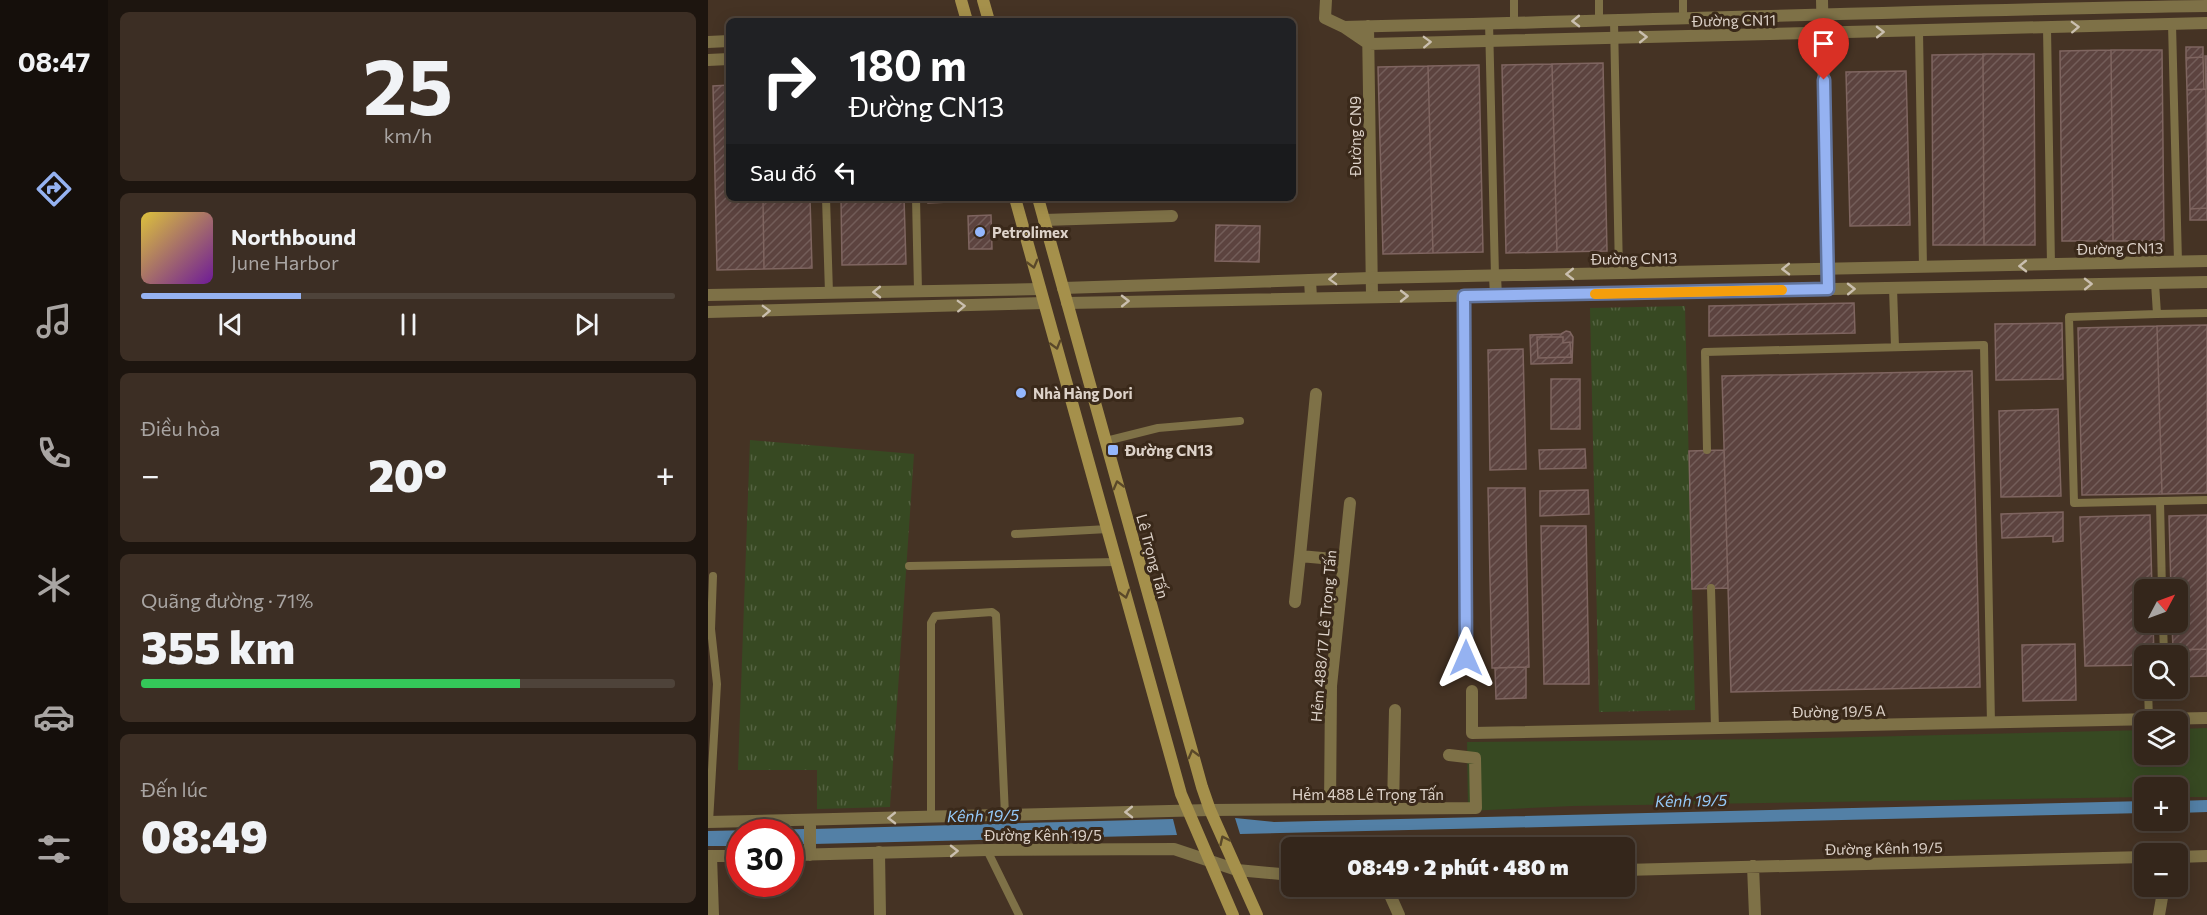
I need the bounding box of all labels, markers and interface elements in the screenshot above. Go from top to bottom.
street label: Đường CN11 [1691,10,1776,30]
one-way arrow [1572,15,1581,27]
pin [1798,18,1849,80]
one-way arrow [2071,21,2080,34]
one-way arrow [1876,26,1885,38]
icon: arrive [1807,27,1840,60]
one-way arrow [1639,31,1648,43]
text: 25 [363,36,453,131]
one-way arrow [1423,36,1432,49]
text: 180 m [849,38,967,90]
icon: right [750,42,828,120]
text: 08:47 [18,45,90,78]
text: Đường CN13 [849,90,1004,123]
street label: Đường CN9 [1346,96,1364,177]
text: km/h [384,123,432,147]
icon: left [829,156,862,189]
text: Sau đó [750,159,817,186]
icon: directions [33,168,75,210]
text: Northbound [231,223,356,250]
place label: Petrolimex [992,223,1069,241]
marker: Petrolimex [973,225,987,239]
street label: Đường CN13 [2076,238,2163,258]
street label: Đường CN13 [1590,248,1677,268]
text: June Harbor [231,250,339,274]
one-way arrow [1026,258,1039,268]
one-way arrow [2018,259,2027,272]
one-way arrow [1781,263,1790,276]
one-way arrow [1565,268,1574,280]
one-way arrow [1328,273,1337,286]
one-way arrow [2084,278,2093,290]
one-way arrow [1847,283,1856,295]
one-way arrow [872,286,881,298]
one-way arrow [1400,290,1409,302]
one-way arrow [1121,295,1130,308]
one-way arrow [957,299,966,312]
icon: music [33,300,75,342]
one-way arrow [762,305,771,317]
icon: previous [214,308,247,341]
icon: pause [392,308,425,341]
icon: next [570,308,603,341]
one-way arrow [1049,339,1061,350]
place label: Nhà Hàng Dori [1033,384,1133,402]
marker: Nhà Hàng Dori [1014,386,1028,400]
text: Điều hòa [141,416,220,440]
icon: phone [33,432,75,474]
place label: Đường CN13 [1124,441,1213,459]
marker: Đường CN13 [1106,443,1120,457]
text: 20° [368,446,447,501]
text: − [141,453,160,494]
text: + [656,453,675,494]
one-way arrow [1113,480,1125,491]
street label: Lê Trọng Tấn [1133,512,1173,600]
street label: Hẻm 488/17 Lê Trọng Tấn [1307,549,1339,723]
icon: climate [33,564,75,606]
north arrow [2134,579,2188,633]
map controls [2134,579,2188,897]
text: Quãng đường · 71% [141,588,313,612]
one-way arrow [1117,589,1130,599]
text: 355 km [141,618,295,673]
position arrow [1434,626,1498,690]
button: search [2134,645,2188,699]
icon: car [33,696,75,738]
street label: Đường 19/5 A [1791,701,1886,721]
button: layers [2134,711,2188,765]
one-way arrow [1187,749,1200,759]
text: Đến lúc [141,777,208,801]
button: + [2134,777,2188,831]
street label: Hẻm 488 Lê Trọng Tấn [1292,785,1444,803]
water label: Kênh 19/5 [1655,790,1728,810]
water label: Kênh 19/5 [947,805,1020,825]
one-way arrow [1124,805,1133,818]
text: 08:49 [141,807,268,862]
one-way arrow [887,812,896,824]
speed limit sign: 30 [726,819,804,897]
street label: Đường Kênh 19/5 [983,826,1102,844]
icon: filters [33,828,75,870]
one-way arrow [1219,835,1231,846]
street label: Đường Kênh 19/5 [1824,838,1943,858]
button: − [2134,843,2188,897]
one-way arrow [949,844,958,857]
text: 08:49 · 2 phút · 480 m [1347,853,1569,880]

